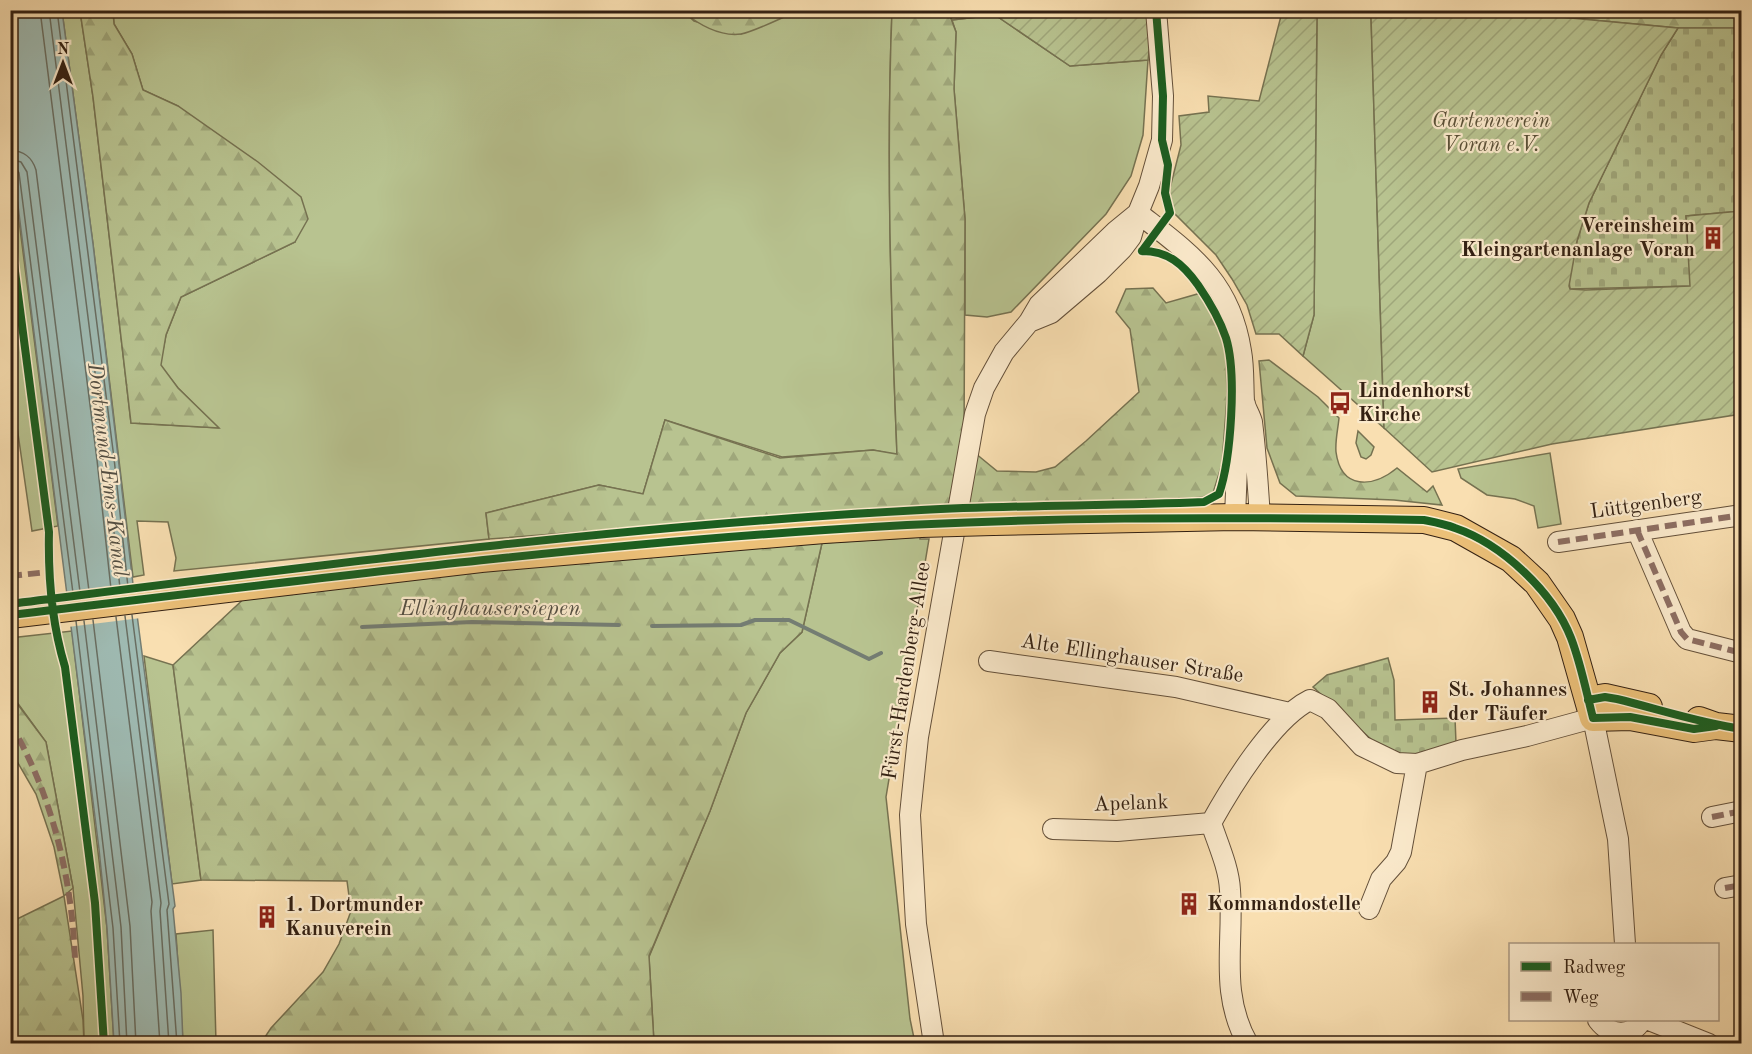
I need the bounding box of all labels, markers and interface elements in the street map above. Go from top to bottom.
north arrow [33,33,93,93]
text: N [57,42,70,58]
park label: Gartenverein Voran e.V. [1432,111,1550,156]
place label: Vereinsheim Kleingartenanlage Voran [1461,216,1695,261]
building icon: Vereinsheim Kleingartenanlage Voran [1700,225,1726,251]
water label: Dortmund-Ems-Kanal [83,361,131,579]
place label: Lindenhorst Kirche [1358,381,1471,426]
bus stop icon: Lindenhorst Kirche [1327,390,1353,416]
street label: Lüttgenberg [1589,487,1704,523]
street label: Fürst-Hardenberg-Allee [879,560,935,782]
water label: Ellinghausersiepen [398,598,581,620]
street label: Alte Ellinghauser Straße [1019,631,1245,687]
place label: St. Johannes der Täufer [1448,680,1567,725]
building icon: St. Johannes der Täufer [1417,689,1443,715]
street label: Apelank [1093,792,1169,816]
building icon: Kommandostelle [1176,891,1202,917]
place label: Kommandostelle [1207,894,1361,915]
place label: 1. Dortmunder Kanuverein [285,895,423,940]
building icon: 1. Dortmunder Kanuverein [254,904,280,930]
legend [1509,943,1719,1021]
text: Radweg [1563,959,1626,977]
text: Weg [1563,989,1599,1007]

